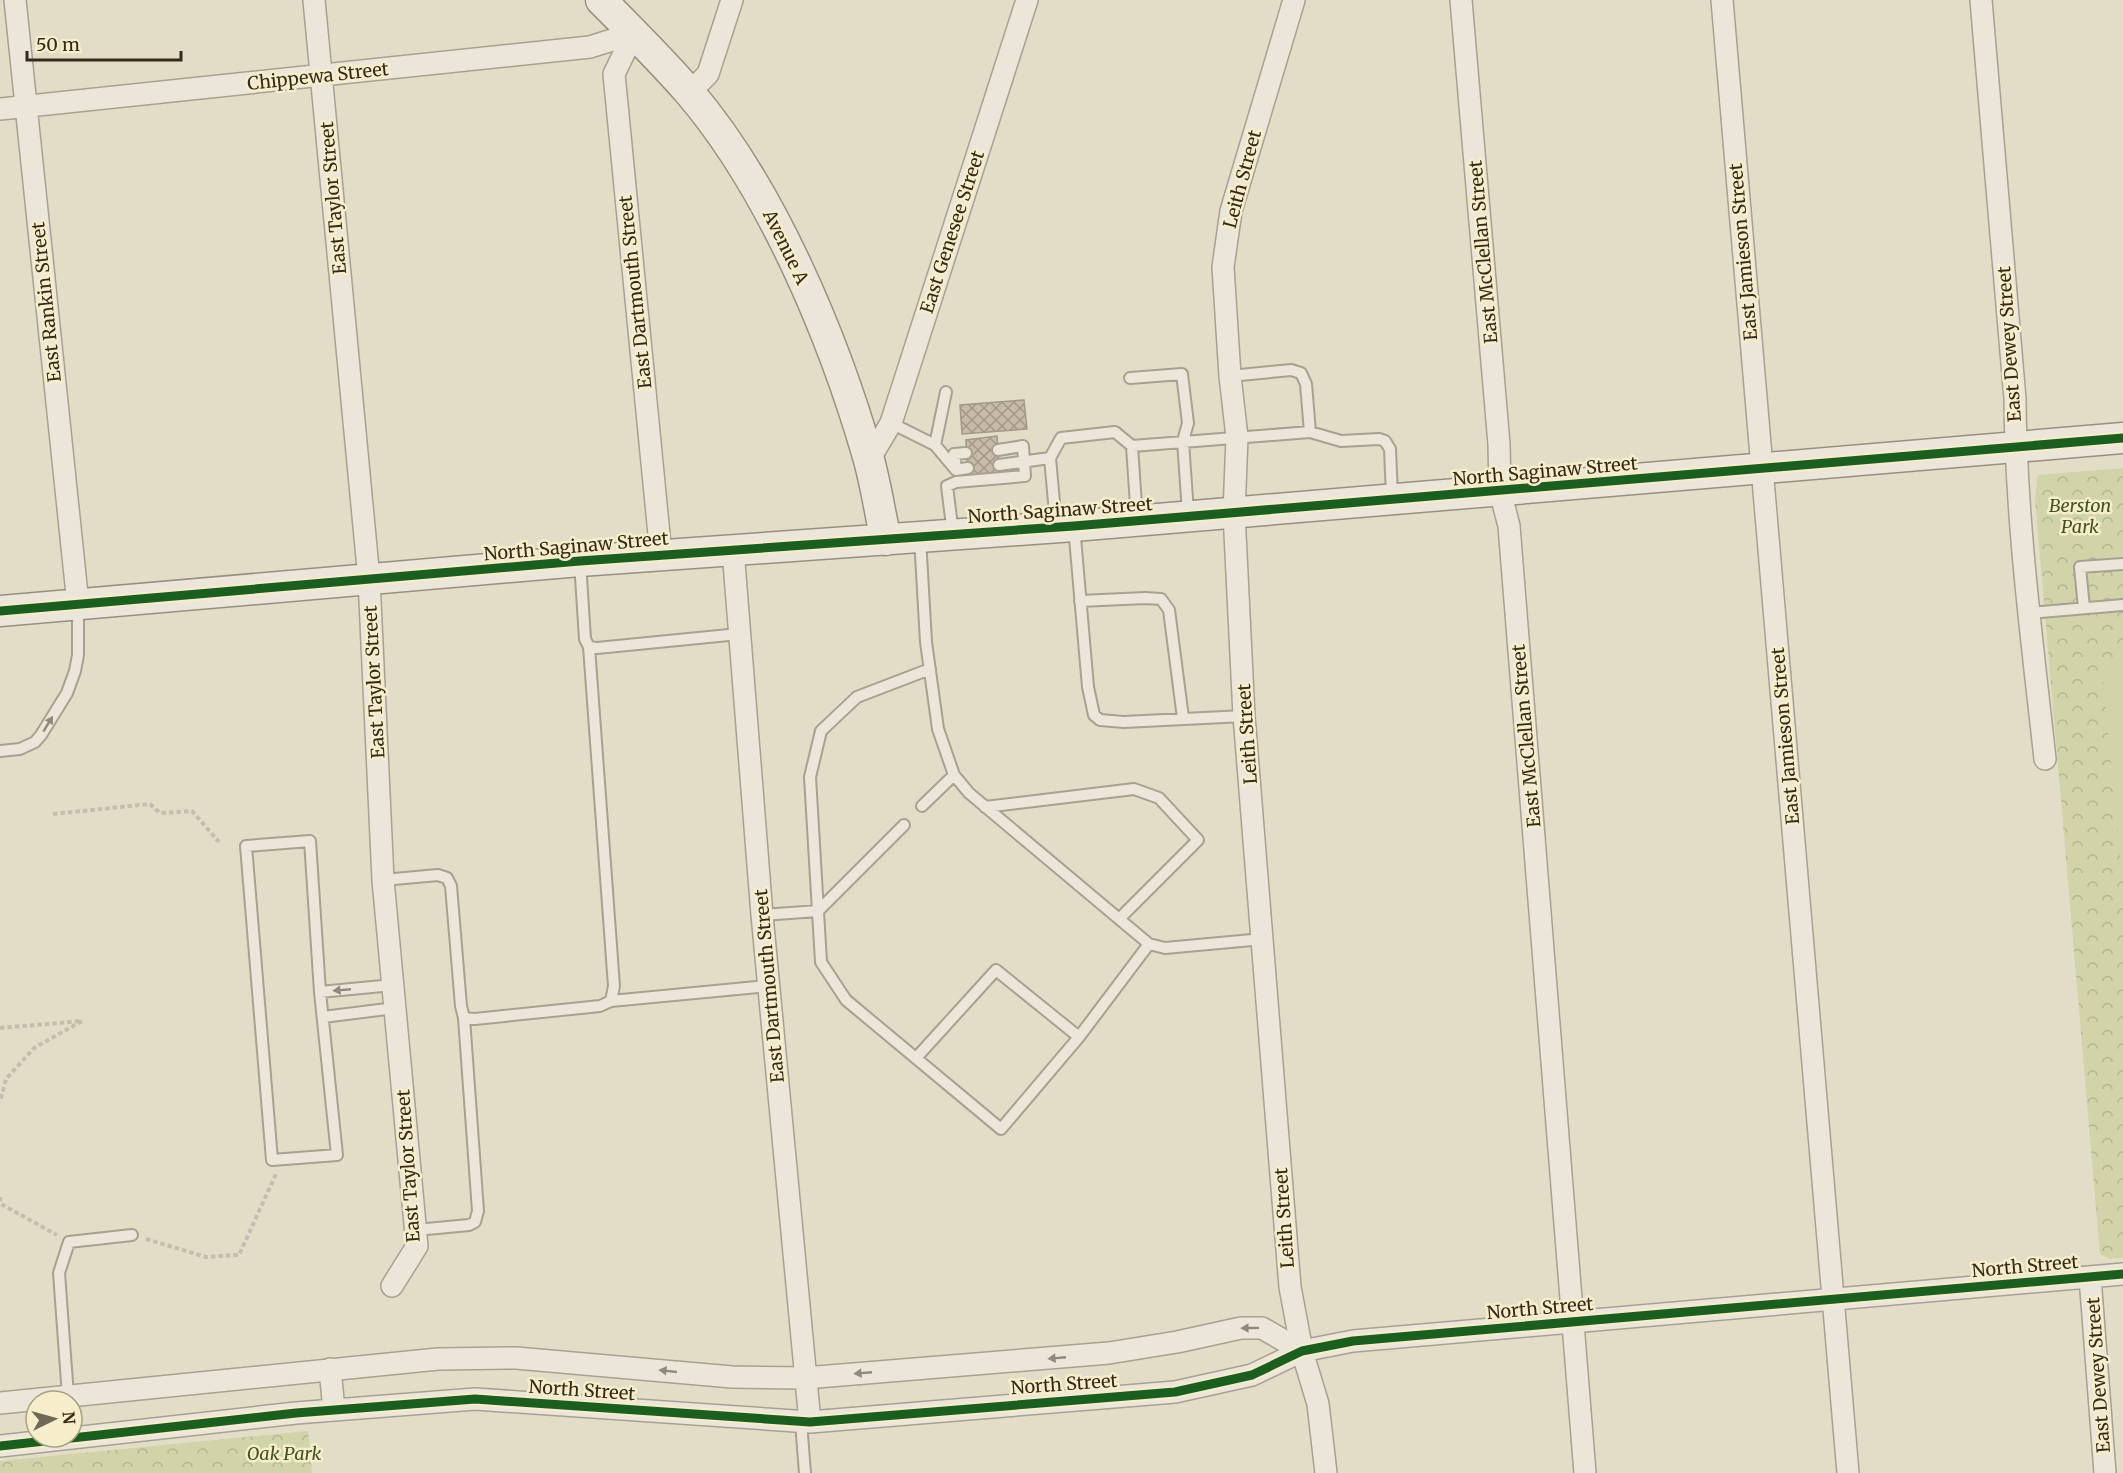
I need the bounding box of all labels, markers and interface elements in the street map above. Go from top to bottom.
scale bar [27,24,182,62]
text: 50 m [36,33,80,56]
street label: Chippewa Street [246,57,390,95]
street label: East Taylor Street [315,121,351,275]
street label: Leith Street [1218,127,1266,231]
street label: East Genesee Street [915,148,989,316]
street label: East McClellan Street [1464,159,1502,345]
street label: East Jamieson Street [1724,162,1762,342]
street label: East Dartmouth Street [613,194,657,390]
street label: Avenue A [758,205,814,288]
street label: East Rankin Street [26,221,66,383]
street label: East Dewey Street [1992,265,2026,423]
street label: North Saginaw Street [1452,451,1638,491]
street label: North Saginaw Street [967,492,1153,528]
park label: Berston Park [2049,494,2111,538]
street label: North Saginaw Street [483,526,669,566]
street label: East Taylor Street [359,605,389,759]
street label: East McClellan Street [1507,643,1545,829]
street label: East Jamieson Street [1766,646,1804,826]
street label: Leith Street [1232,683,1262,785]
one-way arrow [42,716,53,732]
street label: East Dartmouth Street [749,888,789,1084]
one-way arrow [332,985,351,995]
street label: East Taylor Street [391,1089,425,1243]
street label: Leith Street [1269,1167,1299,1269]
street label: North Street [1971,1250,2079,1282]
street label: North Street [1486,1292,1594,1324]
street label: East Dewey Street [2081,1296,2115,1454]
one-way arrow [1240,1324,1259,1333]
one-way arrow [1048,1353,1067,1363]
one-way arrow [659,1366,678,1376]
one-way arrow [853,1369,872,1378]
street label: North Street [1010,1369,1118,1399]
street label: North Street [528,1375,636,1405]
north arrow [24,1389,84,1449]
text: N [58,1411,79,1425]
park label: Oak Park [247,1442,321,1465]

